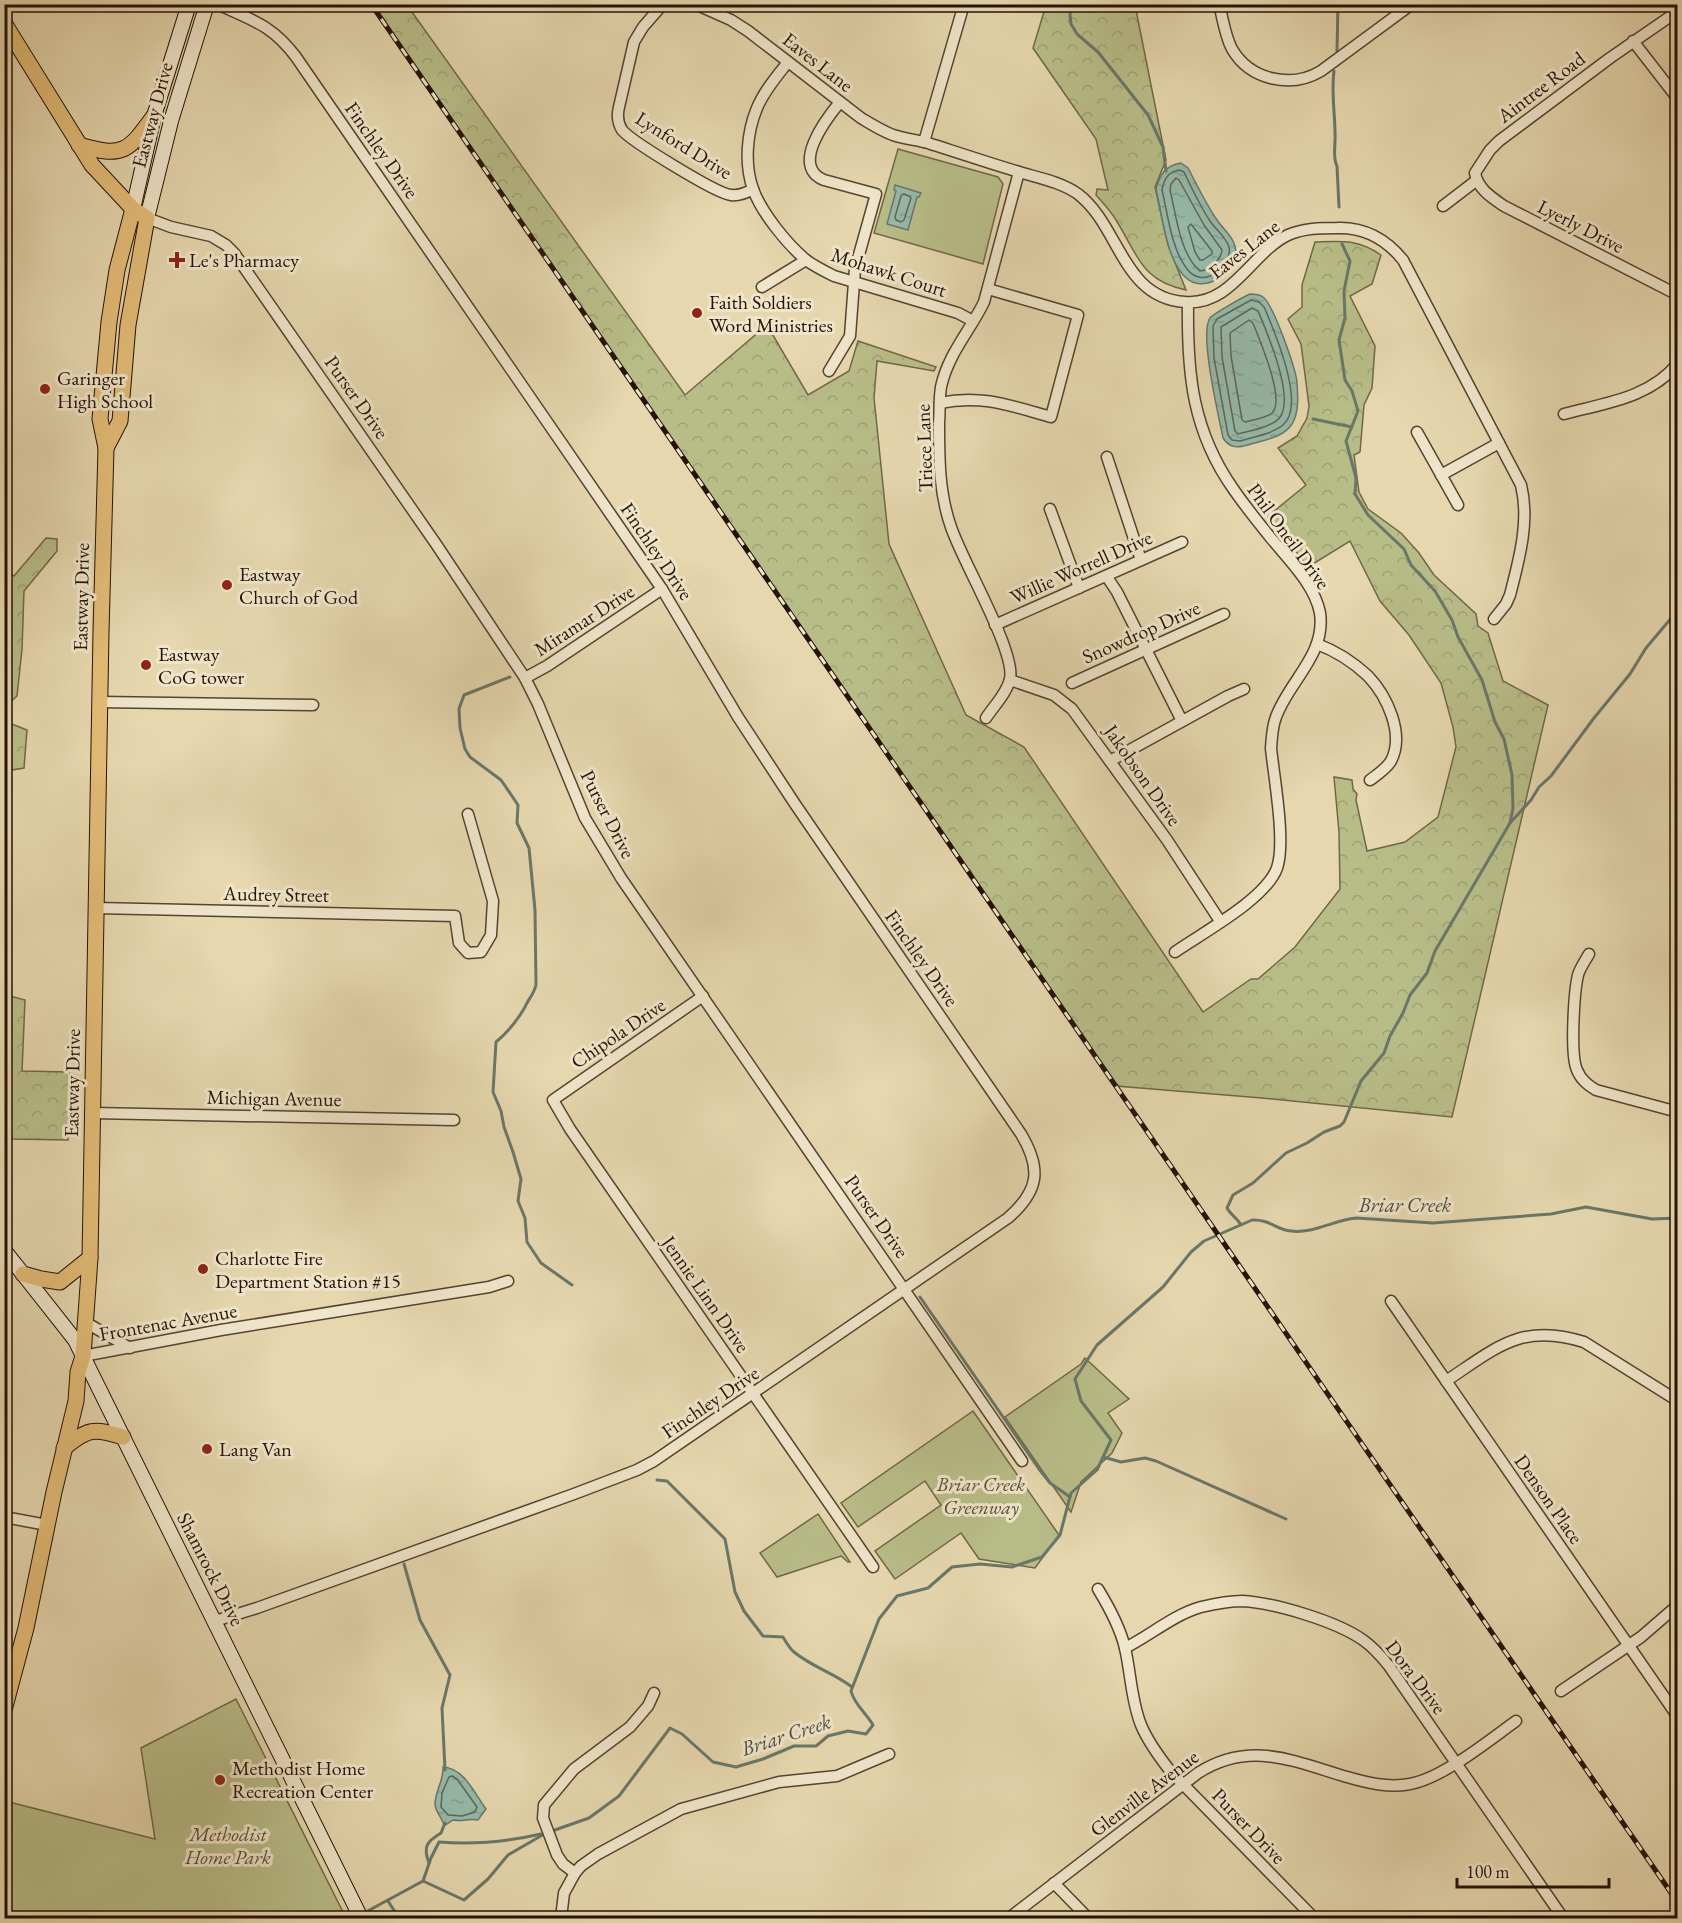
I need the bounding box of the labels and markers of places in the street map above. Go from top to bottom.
place label: Le's Pharmacy [189,247,299,273]
marker: Le's Pharmacy [170,253,184,267]
place label: Faith Soldiers Word Ministries [709,289,833,338]
marker: Faith Soldiers Word Ministries [690,306,704,320]
place label: Garinger High School [57,365,153,414]
marker: Garinger High School [38,382,52,396]
place label: Eastway Church of God [239,561,359,610]
marker: Eastway Church of God [220,578,234,592]
place label: Eastway CoG tower [158,641,245,690]
marker: Eastway CoG tower [139,658,153,672]
place label: Charlotte Fire Department Station #15 [215,1245,401,1294]
marker: Charlotte Fire Department Station #15 [196,1262,210,1276]
place label: Lang Van [219,1436,292,1462]
marker: Lang Van [200,1442,214,1456]
place label: Methodist Home Recreation Center [232,1755,373,1804]
marker: Methodist Home Recreation Center [213,1773,227,1787]

